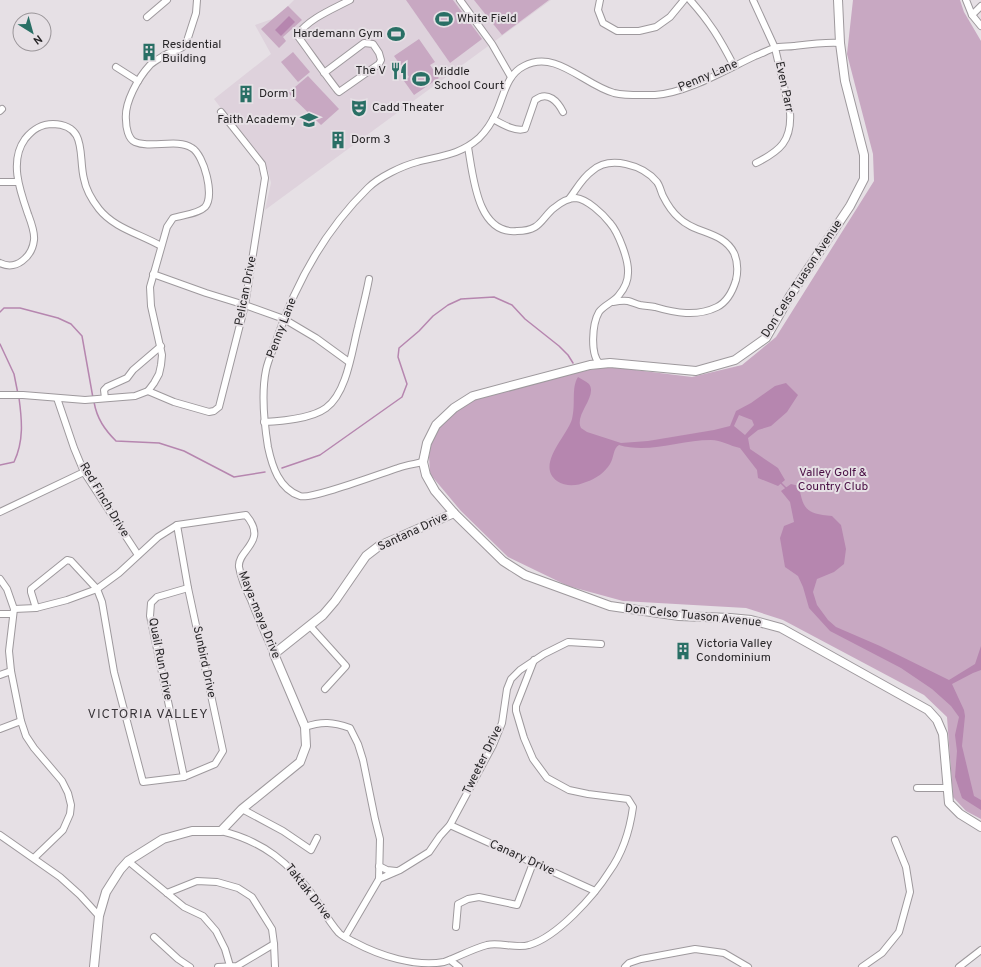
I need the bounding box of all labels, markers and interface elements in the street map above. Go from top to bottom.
sports icon: White Field [434,9,454,29]
place label: White Field [457,11,517,27]
north arrow [12,12,52,52]
sports icon: Hardemann Gym [386,24,406,44]
place label: Hardemann Gym [293,26,383,42]
text: N [30,31,45,47]
place label: Residential Building [162,37,221,67]
building icon: Residential Building [139,42,159,62]
street label: Penny Lane [676,56,740,96]
street label: Even Parr [771,60,797,114]
restaurant icon: The V [389,61,409,81]
place label: The V [355,63,386,79]
place label: Middle School Court [434,64,504,94]
sports icon: Middle School Court [411,69,431,89]
building icon: Dorm 1 [236,84,256,104]
place label: Dorm 1 [259,86,296,102]
theatre icon: Cadd Theater [349,98,369,118]
place label: Cadd Theater [372,100,445,116]
school or university icon: Faith Academy [299,110,319,130]
place label: Faith Academy [217,112,296,128]
building icon: Dorm 3 [328,130,348,150]
place label: Dorm 3 [351,132,391,148]
street label: Don Celso Tuason Avenue [758,217,846,341]
street label: Pelican Drive [231,255,261,327]
street label: Penny Lane [263,295,301,361]
street label: Red Finch Drive [75,460,133,540]
park label: Valley Golf & Country Club [798,465,868,495]
street label: Santana Drive [375,509,451,555]
street label: Maya-maya Drive [234,569,284,661]
street label: Don Celso Tuason Avenue [624,601,762,631]
street label: Quail Run Drive [144,616,176,702]
street label: Sunbird Drive [189,625,219,699]
place label: Victoria Valley Condominium [696,636,772,666]
building icon: Victoria Valley Condominium [673,641,693,661]
district label: VICTORIA VALLEY [87,707,209,723]
street label: Tweeter Drive [459,723,507,797]
street label: Canary Drive [487,836,557,880]
street label: Taktak Drive [281,861,335,923]

